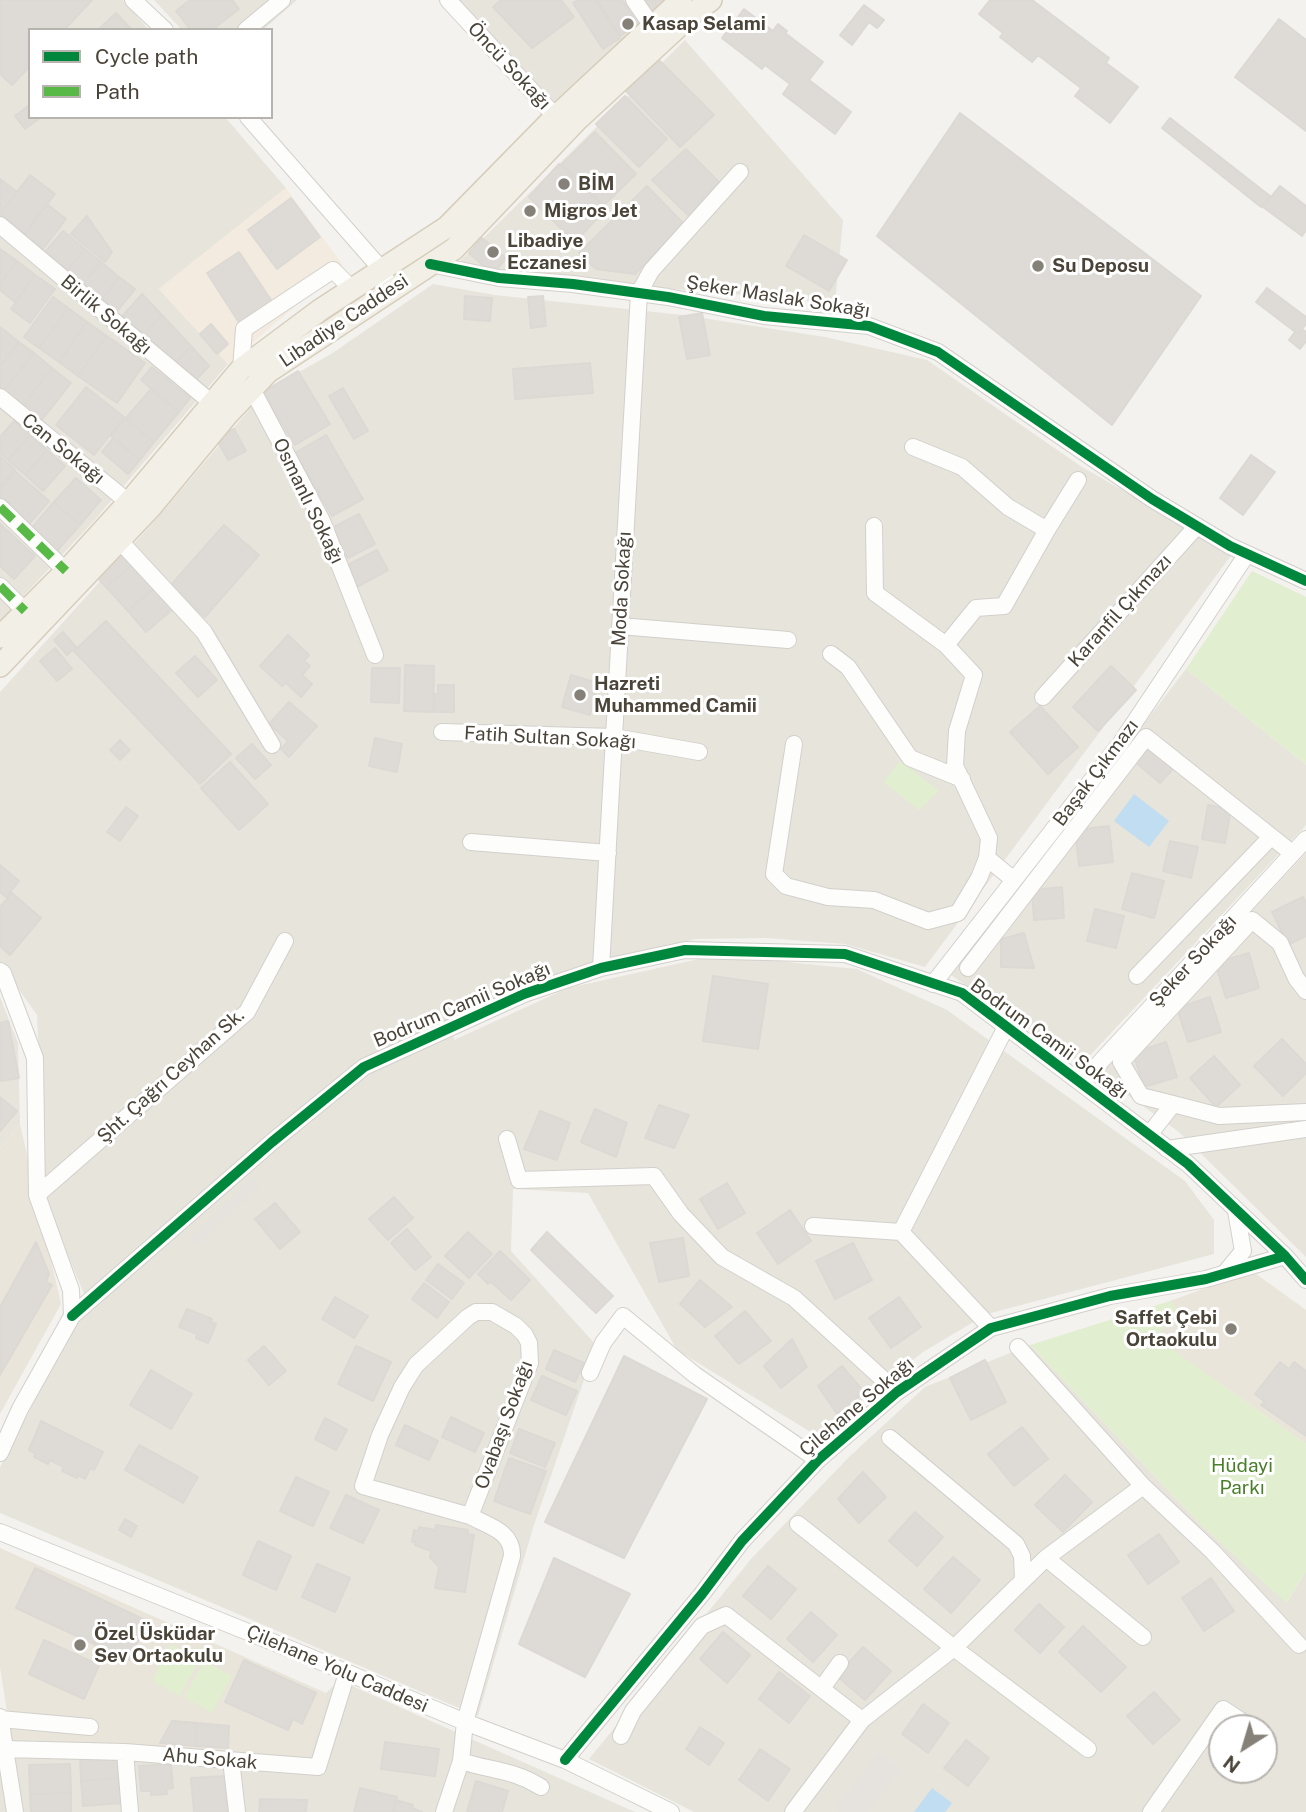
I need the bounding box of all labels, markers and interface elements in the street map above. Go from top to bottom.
place label: Kasap Selami [642,13,766,35]
marker: Kasap Selami [620,16,636,32]
street label: Öncü Sokağı [463,17,555,115]
legend [28,28,273,119]
text: Cycle path [95,44,198,69]
text: Path [95,79,140,104]
place label: BİM [578,173,615,195]
marker: BİM [556,176,572,192]
place label: Migros Jet [544,200,638,222]
marker: Migros Jet [522,203,538,219]
place label: Libadiye Eczanesi [507,230,587,274]
marker: Libadiye Eczanesi [485,244,501,260]
place label: Su Deposu [1052,255,1149,277]
marker: Su Deposu [1030,258,1046,274]
street label: Birlik Sokağı [56,270,156,360]
street label: Libadiye Caddesi [275,270,413,372]
street label: Şeker Maslak Sokağı [685,271,871,323]
street label: Can Sokağı [17,409,109,489]
street label: Osmanlı Sokağı [268,434,348,568]
street label: Moda Sokağı [608,531,636,647]
street label: Karanfil Çıkmazı [1064,550,1176,672]
place label: Hazreti Muhammed Camii [594,673,757,717]
marker: Hazreti Muhammed Camii [572,687,588,703]
street label: Başak Çıkmazı [1048,715,1144,831]
street label: Fatih Sultan Sokağı [463,722,637,754]
street label: Şeker Sokağı [1145,910,1241,1012]
street label: Bodrum Camii Sokağı [370,957,554,1053]
street label: Bodrum Camii Sokağı [966,974,1132,1104]
street label: Şht. Çağrı Ceyhan Sk. [93,1004,249,1148]
place label: Saffet Çebi Ortaokulu [1114,1307,1217,1351]
marker: Saffet Çebi Ortaokulu [1223,1321,1239,1337]
street label: Çilehane Sokağı [795,1352,919,1462]
street label: Ovabaşı Sokağı [470,1358,538,1492]
park label: Hüdayi Parkı [1211,1455,1273,1499]
street label: Çilehane Yolu Caddesi [243,1620,431,1718]
place label: Özel Üsküdar Sev Ortaokulu [94,1623,223,1667]
marker: Özel Üsküdar Sev Ortaokulu [72,1637,88,1653]
north arrow [1208,1714,1278,1784]
street label: Ahu Sokak [162,1743,258,1775]
text: N [1219,1751,1244,1777]

